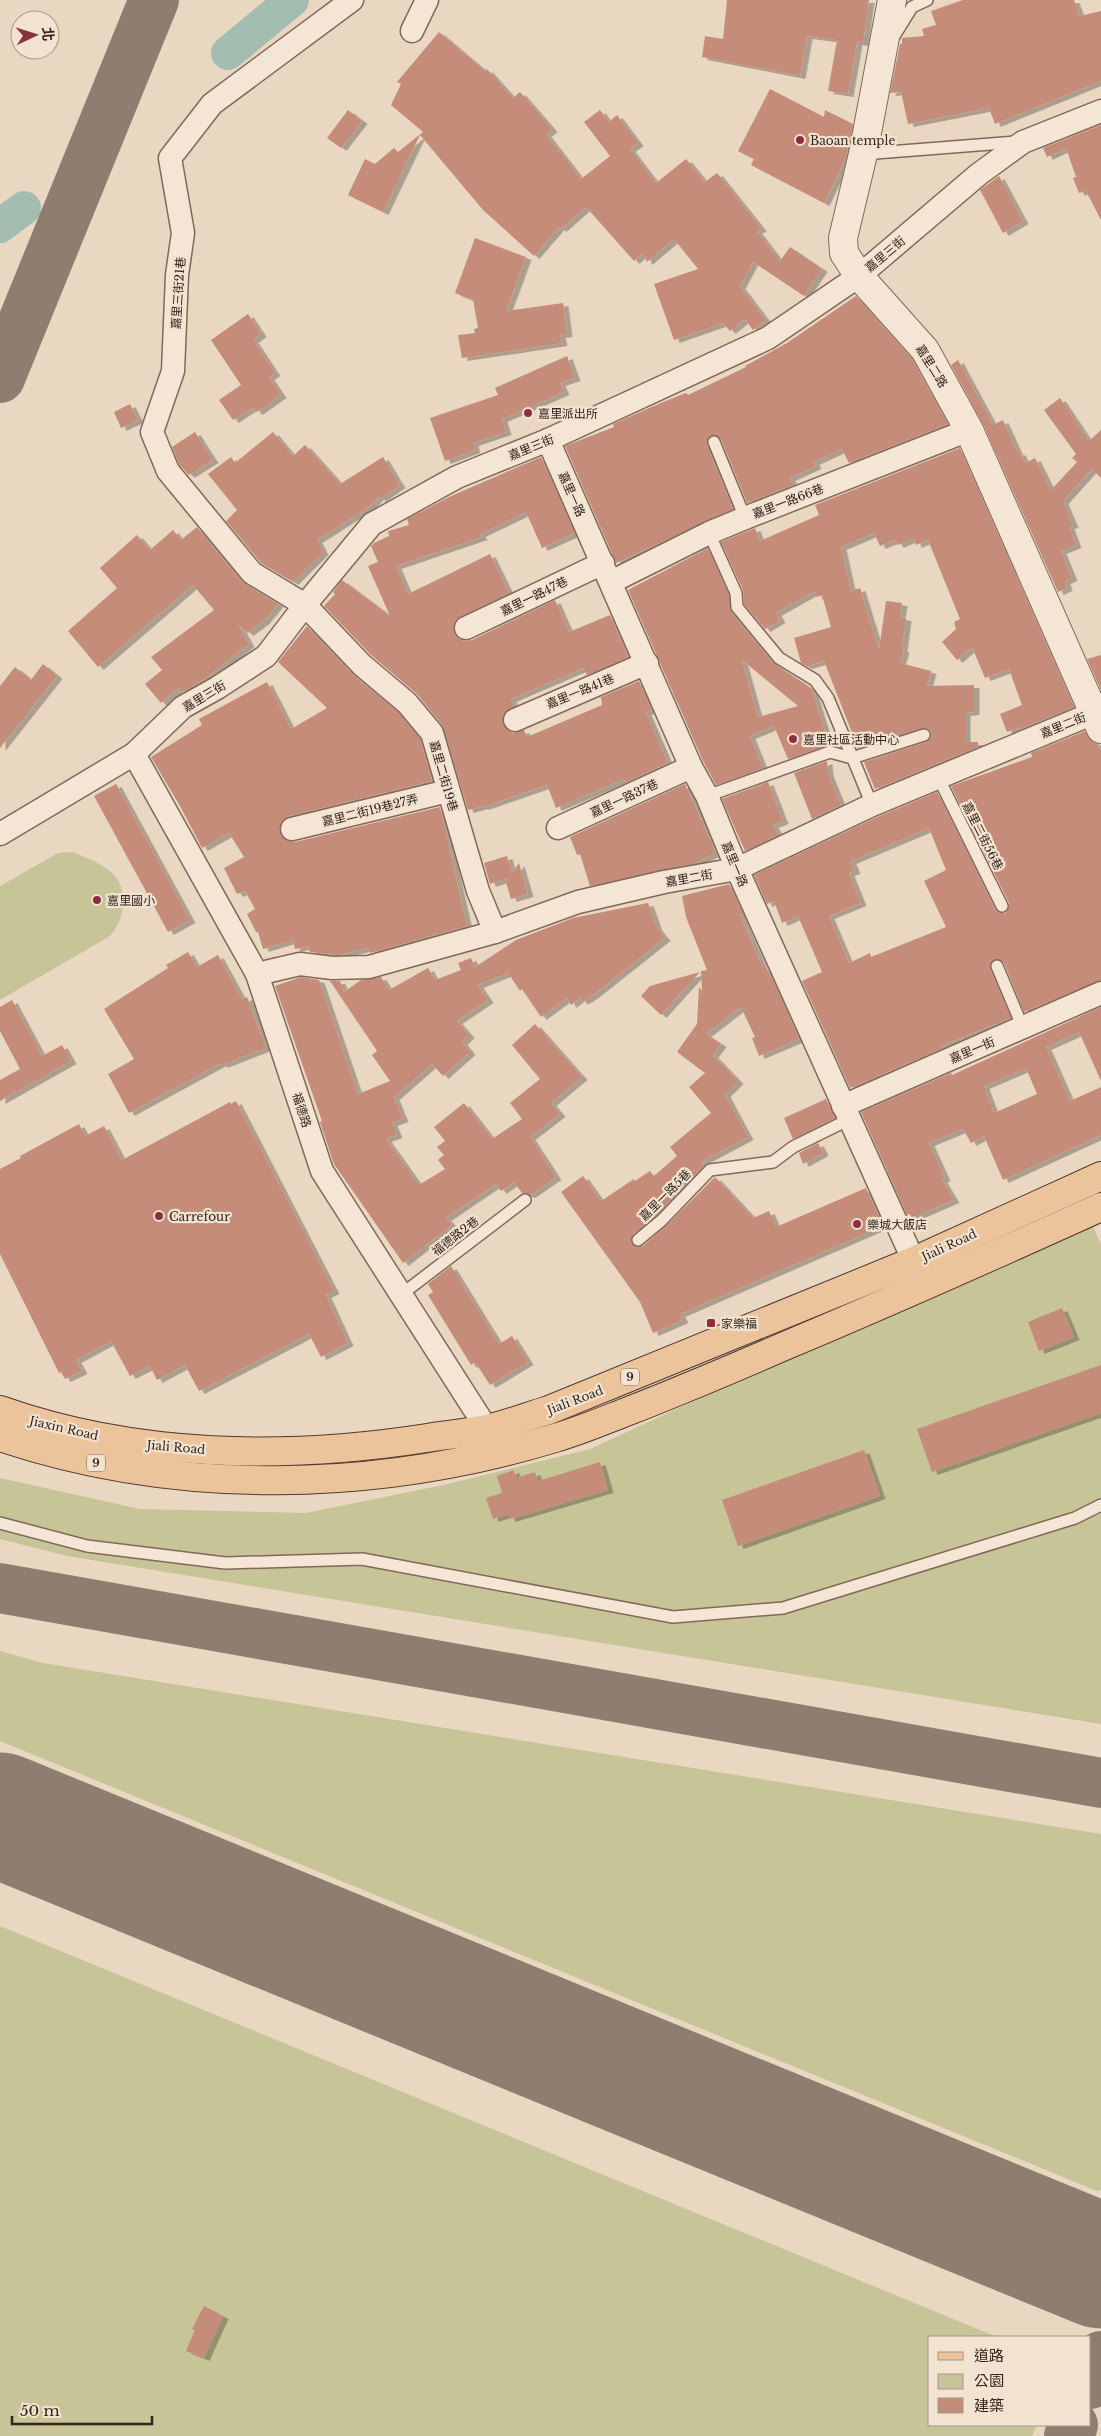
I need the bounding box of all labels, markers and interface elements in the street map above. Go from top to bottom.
north arrow [10,10,60,60]
text: 北 [39,26,57,42]
place label: Baoan temple [810,133,895,148]
marker: Baoan temple [794,134,806,146]
street label: 嘉里三街 [862,233,908,275]
street label: 嘉里三街21巷 [168,256,188,330]
street label: 嘉里二路 [913,342,951,390]
place label: 嘉里派出所 [538,406,598,421]
marker: 嘉里派出所 [522,407,534,419]
street label: 嘉里三街 [506,431,556,463]
street label: 嘉里一路 [555,469,589,519]
street label: 嘉里一路66巷 [750,480,826,522]
street label: 嘉里一路47巷 [498,573,570,619]
street label: 嘉里一路41巷 [544,670,616,712]
street label: 嘉里三街 [180,677,228,715]
street label: 嘉里二街 [1038,709,1088,741]
place label: 嘉里社區活動中心 [803,732,899,747]
marker: 嘉里社區活動中心 [787,733,799,745]
street label: 嘉里二街19巷 [427,739,461,813]
street label: 嘉里一路37巷 [588,776,660,820]
street label: 嘉里二街19巷27弄 [320,791,420,829]
street label: 嘉里二街56巷 [959,799,1007,873]
street label: 嘉里一路 [719,839,751,889]
street label: 嘉里二街 [664,866,714,890]
place label: 嘉里國小 [107,893,155,908]
marker: 嘉里國小 [91,894,103,906]
street label: 嘉里一街 [947,1034,997,1066]
street label: 福德路 [289,1091,315,1129]
street label: 嘉里一路5巷 [636,1166,694,1224]
place label: Carrefour [169,1209,230,1224]
marker: Carrefour [153,1210,165,1222]
street label: 福德路2巷 [429,1213,481,1259]
place label: 樂城大飯店 [867,1217,927,1232]
marker: 樂城大飯店 [851,1218,863,1230]
street label: Jiali Road [917,1226,979,1265]
place label: 家樂福 [721,1316,757,1331]
marker: 家樂福 [705,1317,717,1329]
road number: 9 [621,1368,639,1385]
street label: Jiali Road [543,1382,605,1418]
street label: Jiaxin Road [26,1412,100,1443]
street label: Jiali Road [144,1437,206,1457]
road number: 9 [87,1455,105,1472]
legend [928,2336,1091,2426]
text: 道路 [974,2346,1004,2365]
text: 公園 [974,2371,1004,2390]
scale bar [12,2394,152,2426]
text: 建築 [974,2396,1004,2415]
text: 50 m [20,2401,60,2420]

